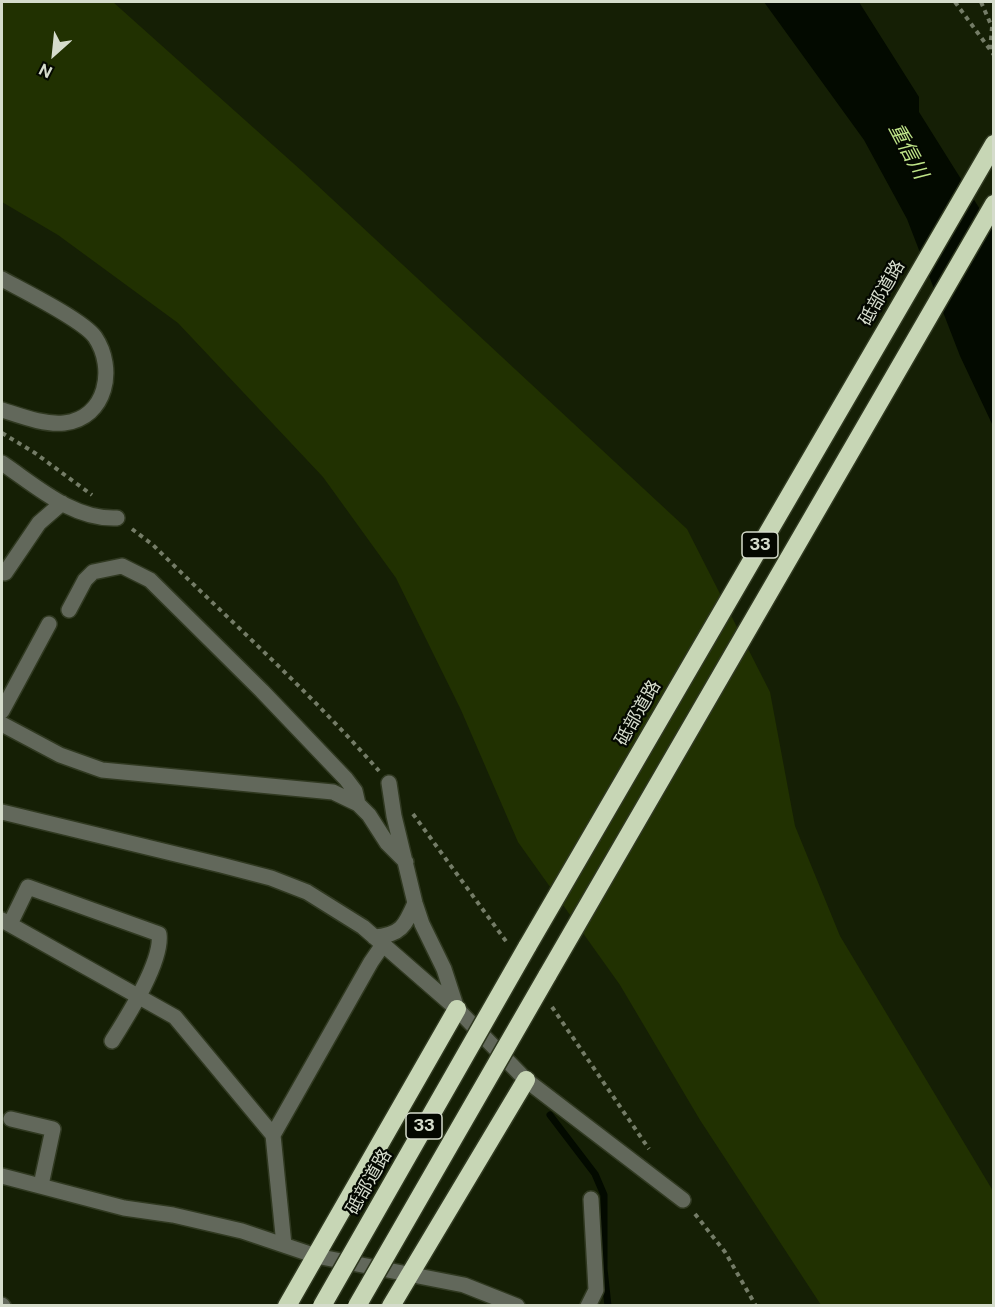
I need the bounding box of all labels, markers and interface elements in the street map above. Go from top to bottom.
north arrow [24,24,84,84]
text: N [36,59,55,82]
water label: 重信川 [883,119,933,183]
street label: 砥部道路 [855,256,909,330]
road number: 33 [742,532,778,558]
street label: 砥部道路 [611,676,665,750]
road number: 33 [406,1113,442,1139]
street label: 砥部道路 [342,1145,396,1219]

